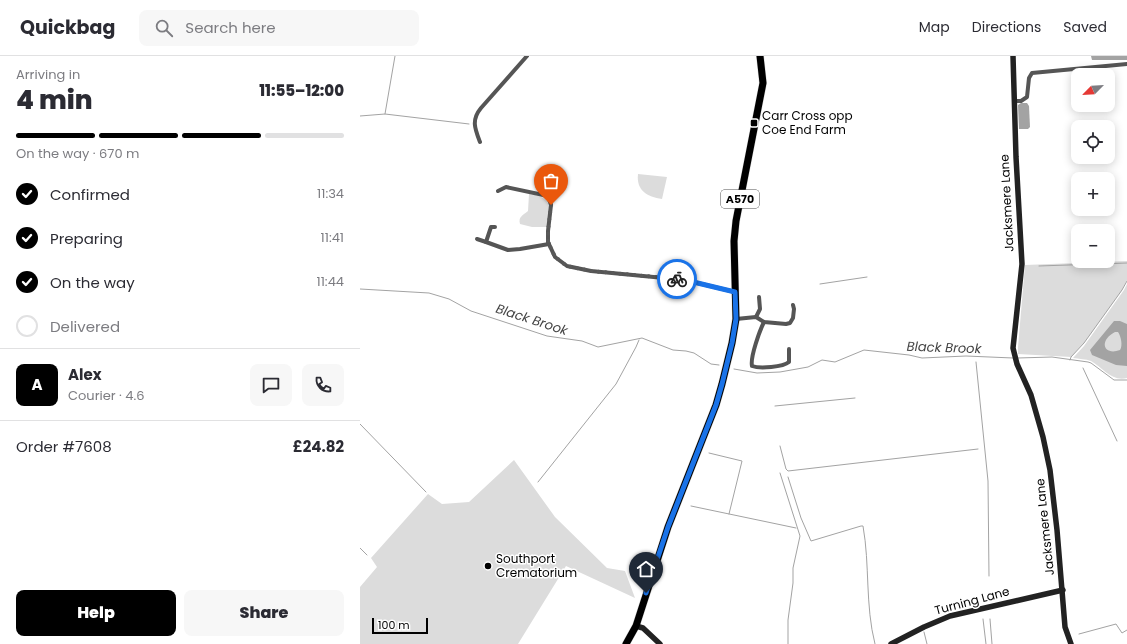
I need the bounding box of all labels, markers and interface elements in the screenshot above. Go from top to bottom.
search box [139,10,419,46]
text: Quickbag [20,14,115,41]
icon: search [153,17,175,39]
text: Search here [185,17,276,38]
text: Map [919,17,950,37]
text: Directions [972,17,1041,37]
text: Saved [1063,17,1107,37]
text: Arriving in [16,65,80,84]
north arrow [1071,68,1115,112]
map controls [1071,68,1115,268]
text: 11:55–12:00 [259,80,344,101]
text: 4 min [16,82,93,118]
place label: Carr Cross opp Coe End Farm [762,107,853,138]
marker: Carr Cross opp Coe End Farm [749,118,759,128]
button: locate [1071,120,1115,164]
text: On the way · 670 m [16,144,139,163]
street label: Jacksmere Lane [995,154,1018,252]
pin [534,164,568,205]
icon: bag [540,170,562,192]
button: + [1071,172,1115,216]
icon: check [16,183,38,205]
text: Confirmed [50,184,130,205]
text: 11:34 [317,184,344,203]
road number: A570 [721,190,759,208]
button: − [1071,224,1115,268]
icon: check [16,227,38,249]
text: Preparing [50,228,123,249]
text: 11:41 [321,228,344,247]
courier [657,259,697,299]
icon: bike [666,268,688,290]
icon: check [16,271,38,293]
text: On the way [50,272,135,293]
text: 11:44 [317,272,344,291]
water label: Black Brook [493,299,571,340]
text: Delivered [50,316,120,337]
water label: Black Brook [906,337,983,358]
text: Alex [68,364,102,385]
button: chat [250,364,292,406]
button: phone [302,364,344,406]
text: A [31,374,43,395]
text: Courier · 4.6 [68,386,145,405]
text: Order #7608 [16,436,112,457]
text: £24.82 [293,436,344,457]
street label: Jacksmere Lane [1031,478,1058,576]
place label: Southport Crematorium [496,550,577,581]
pin [629,552,663,593]
icon: home [635,558,657,580]
marker: Southport Crematorium [483,561,493,571]
street label: Turning Lane [933,582,1011,619]
button: Help [16,590,176,636]
button: Share [184,590,344,636]
scale bar [372,616,428,635]
text: 100 m [378,617,410,633]

